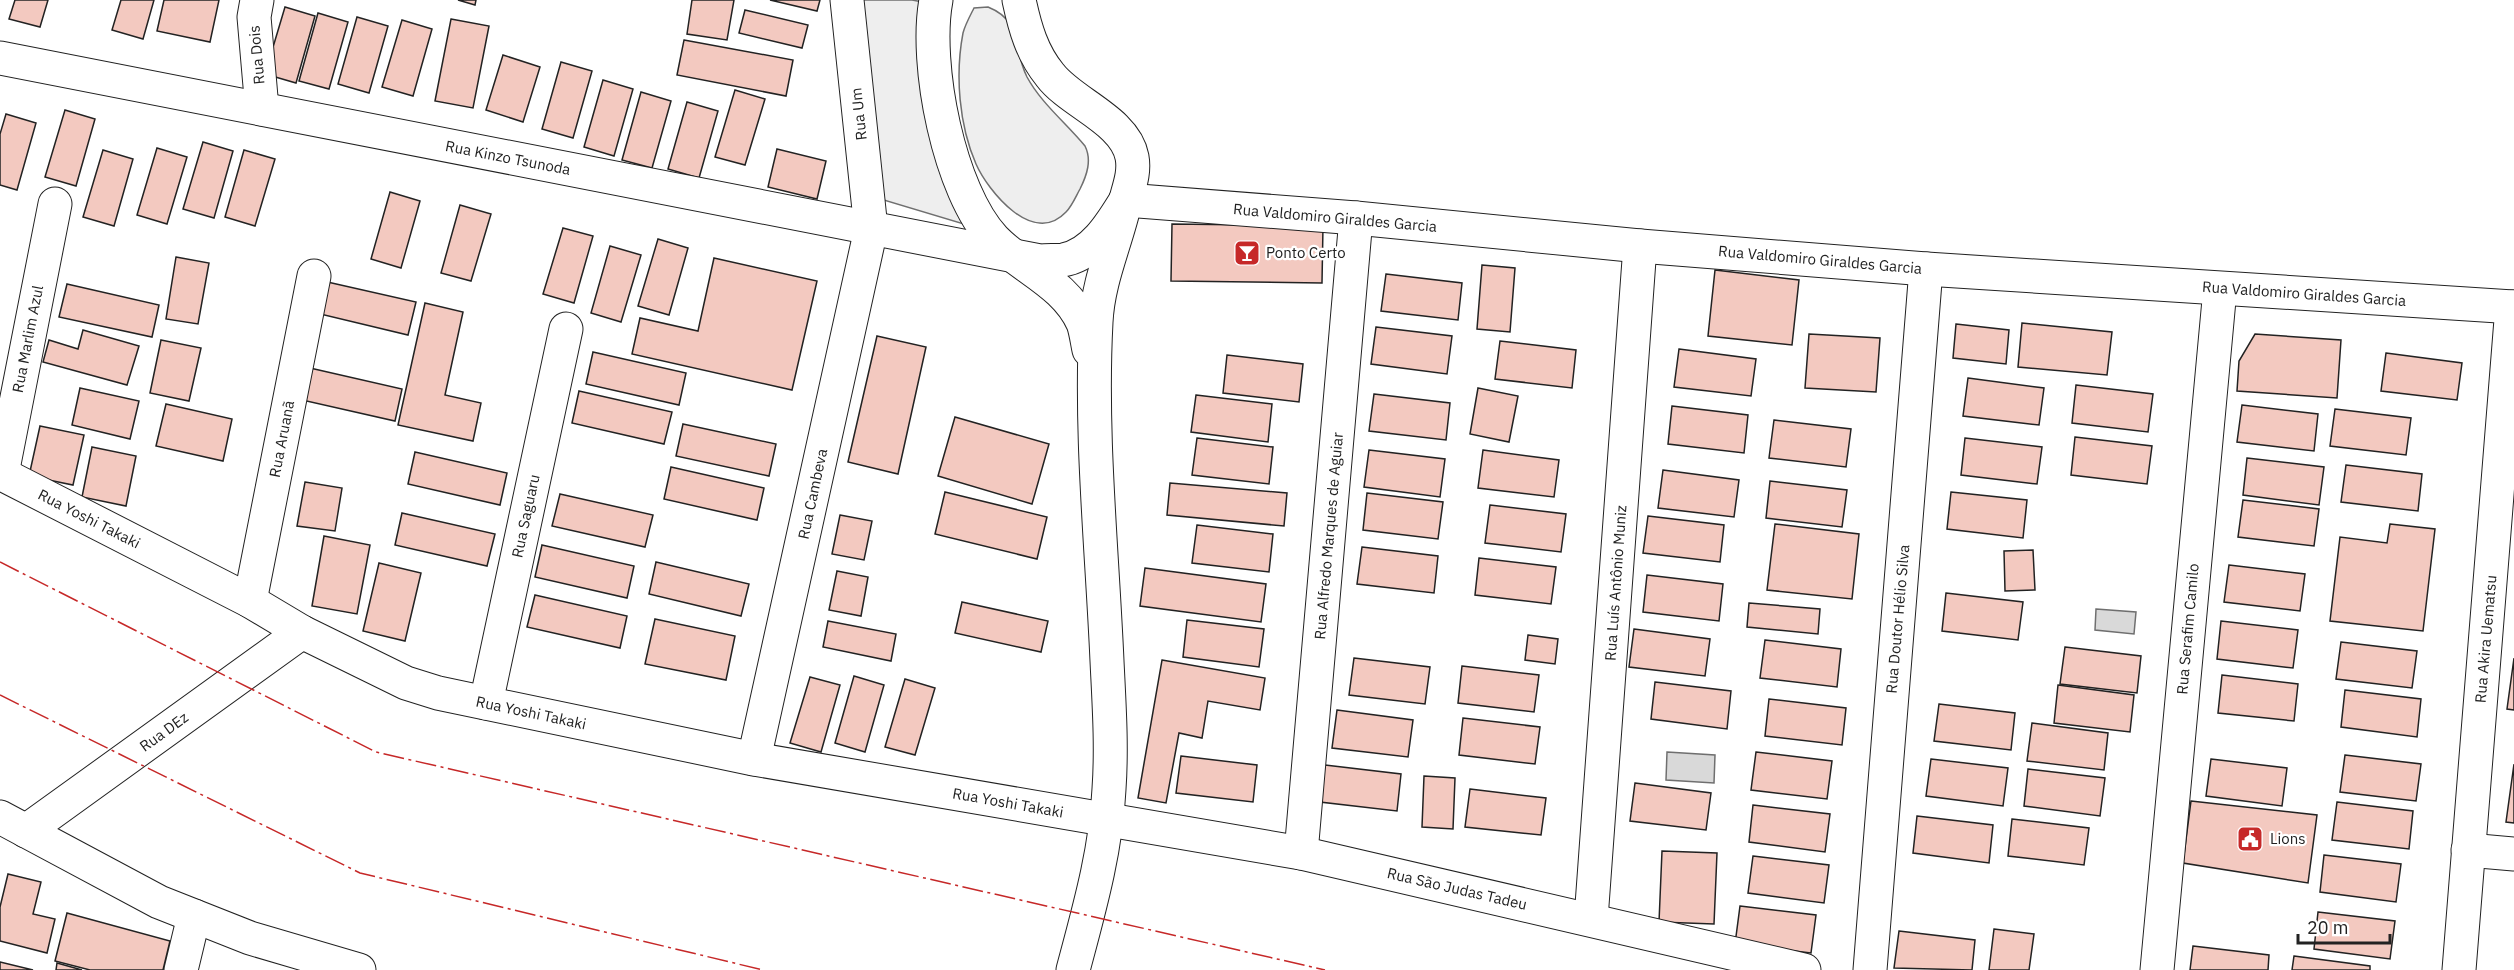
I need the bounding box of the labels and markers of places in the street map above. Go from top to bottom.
bar icon: Ponto Certo [1232,238,1262,268]
place label: Ponto Certo [1266,243,1346,262]
public building icon: Lions [2235,824,2265,854]
place label: Lions [2270,829,2306,848]

